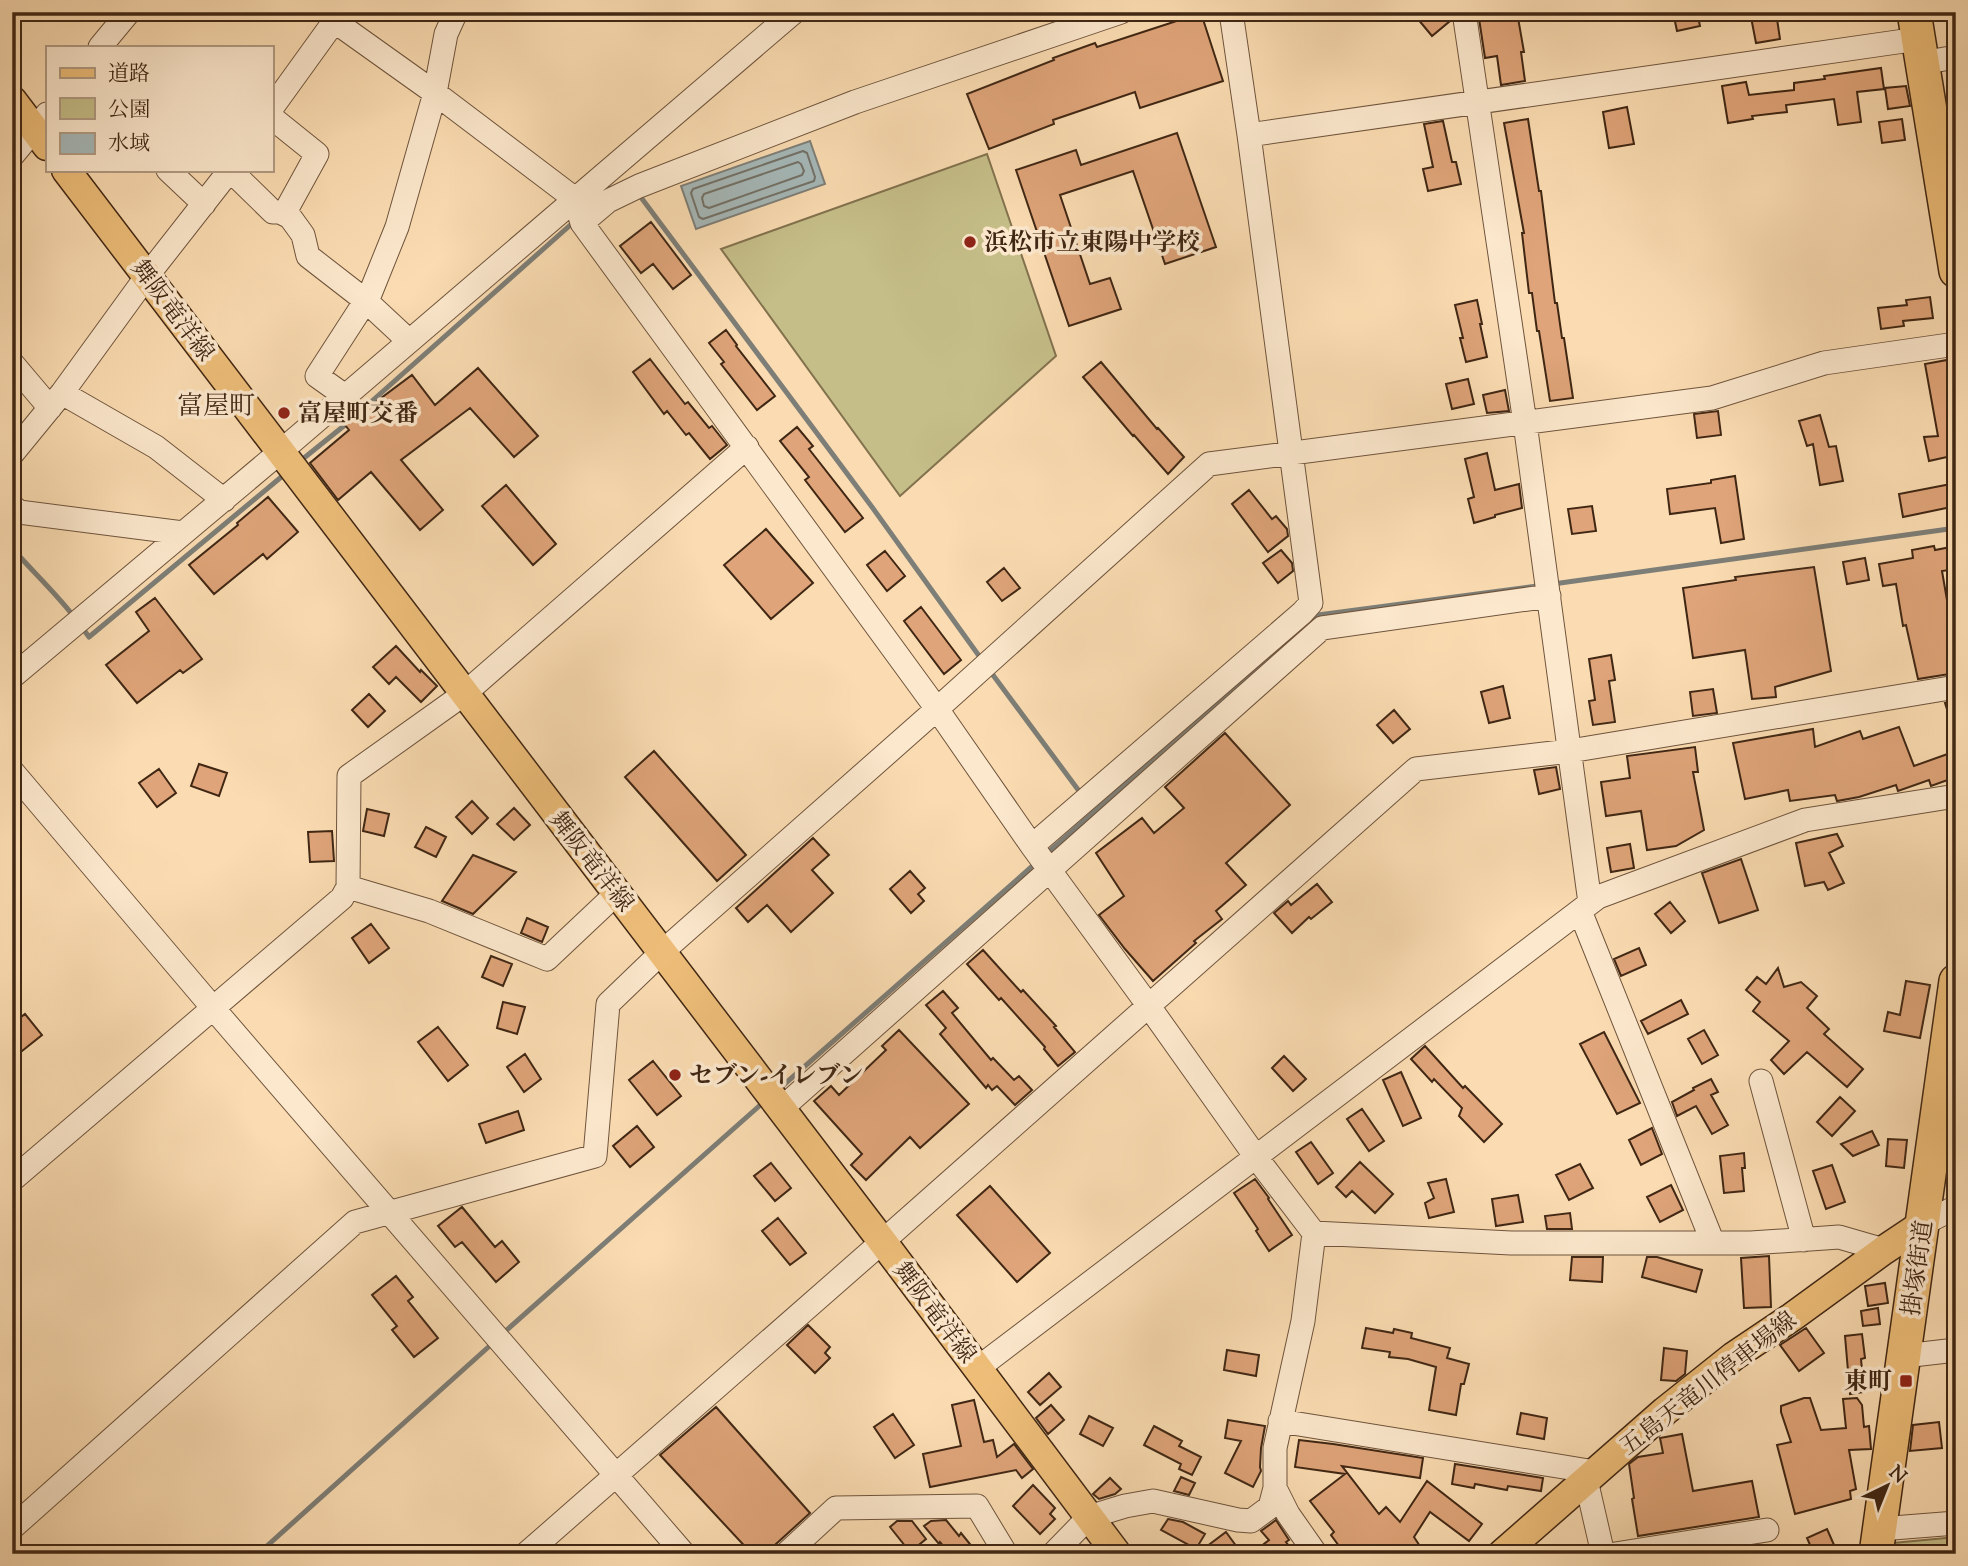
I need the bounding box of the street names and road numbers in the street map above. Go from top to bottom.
street label: 舞阪竜洋線 [122,253,221,369]
street label: 舞阪竜洋線 [540,804,641,920]
street label: 掛塚街道 [1895,1218,1942,1318]
street label: 舞阪竜洋線 [884,1255,983,1371]
street label: 五島天竜川停車場線 [1614,1305,1805,1464]

